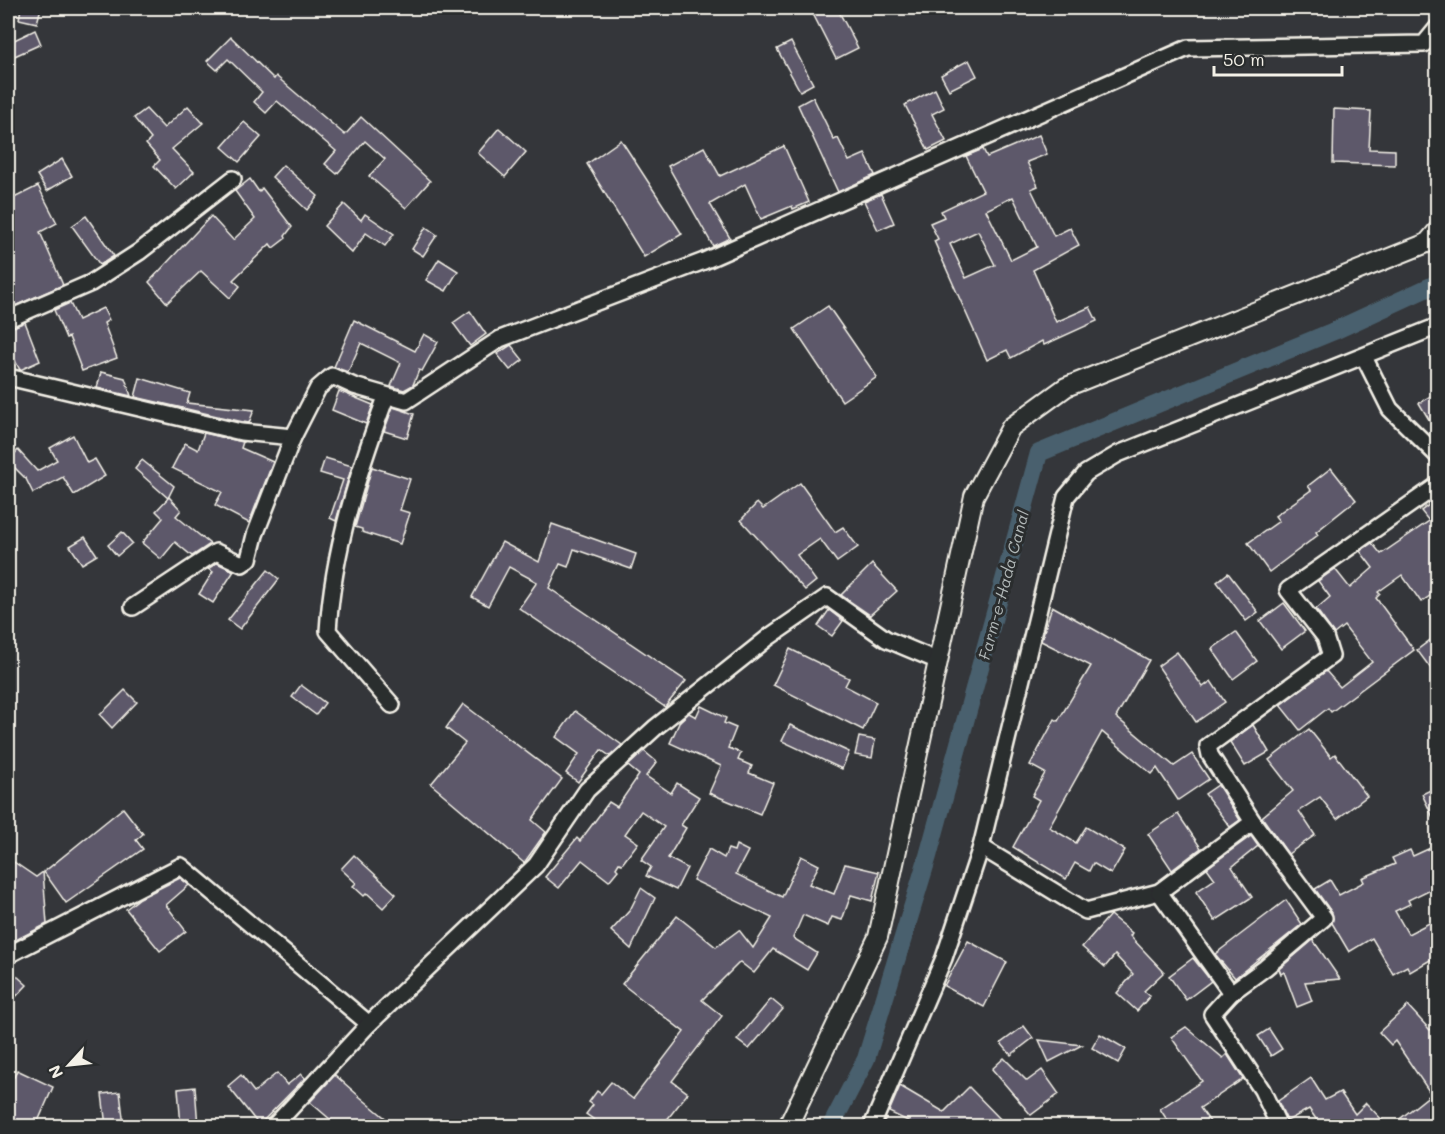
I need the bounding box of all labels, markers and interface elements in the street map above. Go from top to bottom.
scale bar [1214,39,1342,77]
text: 50 m [1223,47,1265,71]
water label: Farm-e-Hada Canal [973,508,1033,662]
north arrow [39,1035,99,1095]
text: N [43,1062,67,1082]

